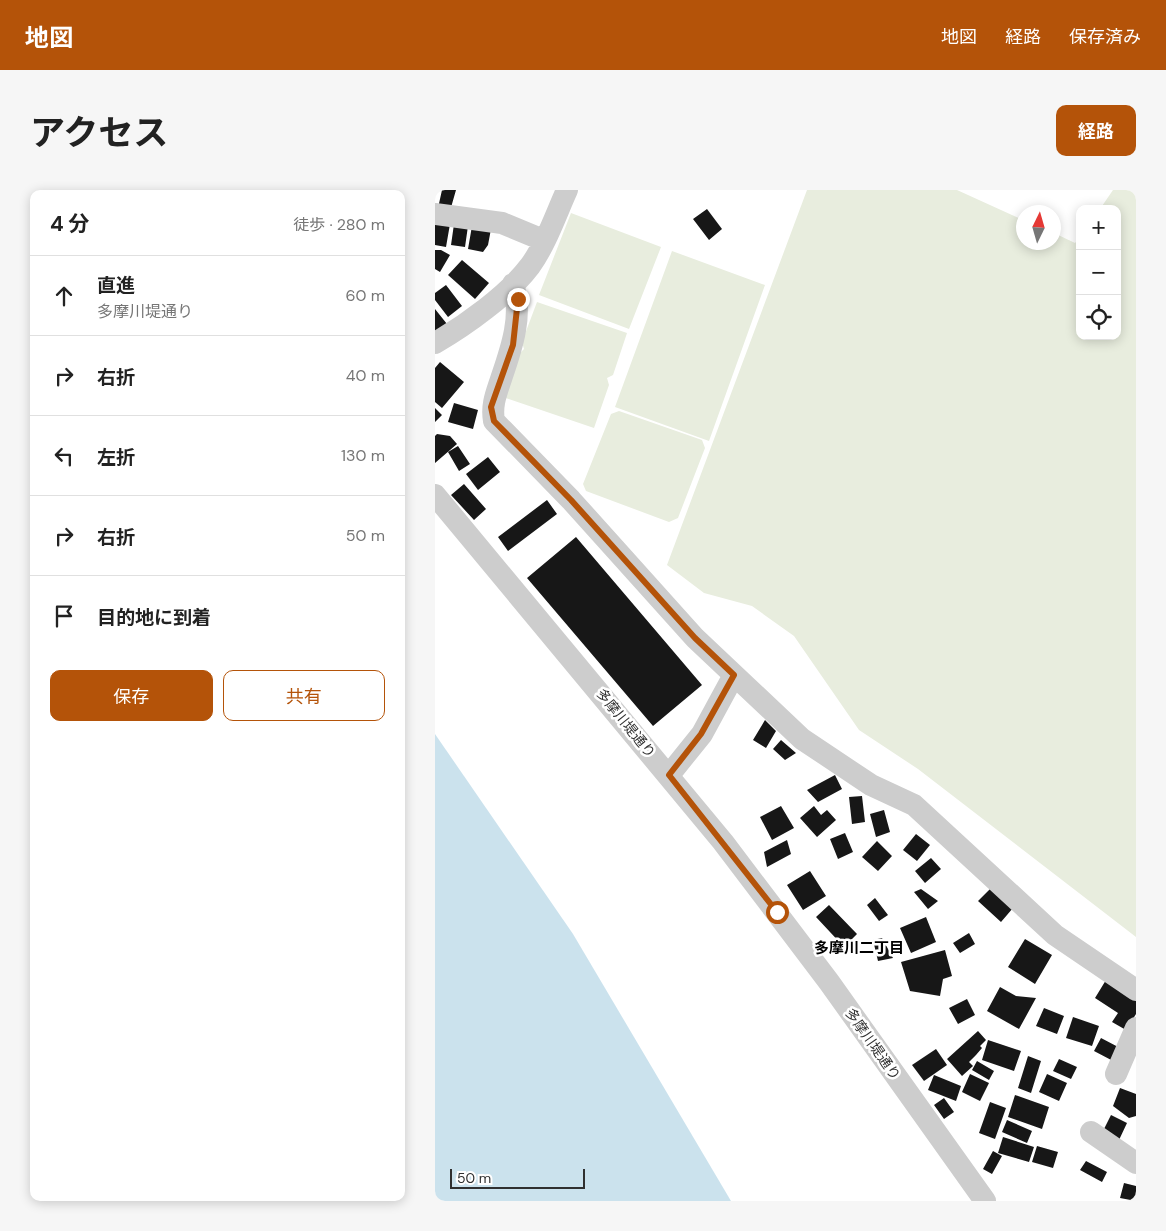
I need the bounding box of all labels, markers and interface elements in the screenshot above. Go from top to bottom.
text: 地図 [25,22,73,53]
text: 地図 [941,25,977,49]
text: 経路 [1005,25,1041,49]
text: 保存済み [1069,25,1141,49]
button: 経路 [1056,105,1136,156]
text: アクセス [30,110,168,156]
north arrow [1016,205,1061,250]
map controls [1076,205,1121,340]
button: + [1076,205,1121,250]
text: 4 分 [50,210,90,238]
text: 徒歩 · 280 m [293,214,385,235]
button: − [1076,250,1121,295]
text: 直進 [97,273,135,298]
icon: ahead [50,282,78,310]
text: 60 m [345,285,385,306]
route end [507,288,530,311]
button: locate [1076,295,1121,340]
text: 多摩川堤通り [97,301,193,322]
icon: right [50,362,78,390]
text: 右折 [97,365,135,390]
text: 40 m [346,365,385,386]
icon: left [50,442,78,470]
text: 左折 [97,445,135,470]
text: 130 m [341,445,385,466]
icon: right [50,522,78,550]
text: 右折 [97,525,135,550]
text: 50 m [346,525,385,546]
icon: arrive [50,602,78,630]
text: 目的地に到着 [97,605,211,630]
button: 保存 [50,670,213,721]
button: 共有 [223,670,385,721]
street label: 多摩川堤通り [593,685,659,761]
route start [766,901,789,924]
district label: 多摩川二丁目 [814,938,904,958]
street label: 多摩川堤通り [842,1004,904,1084]
scale bar [450,1166,585,1189]
text: 50 m [457,1169,491,1187]

